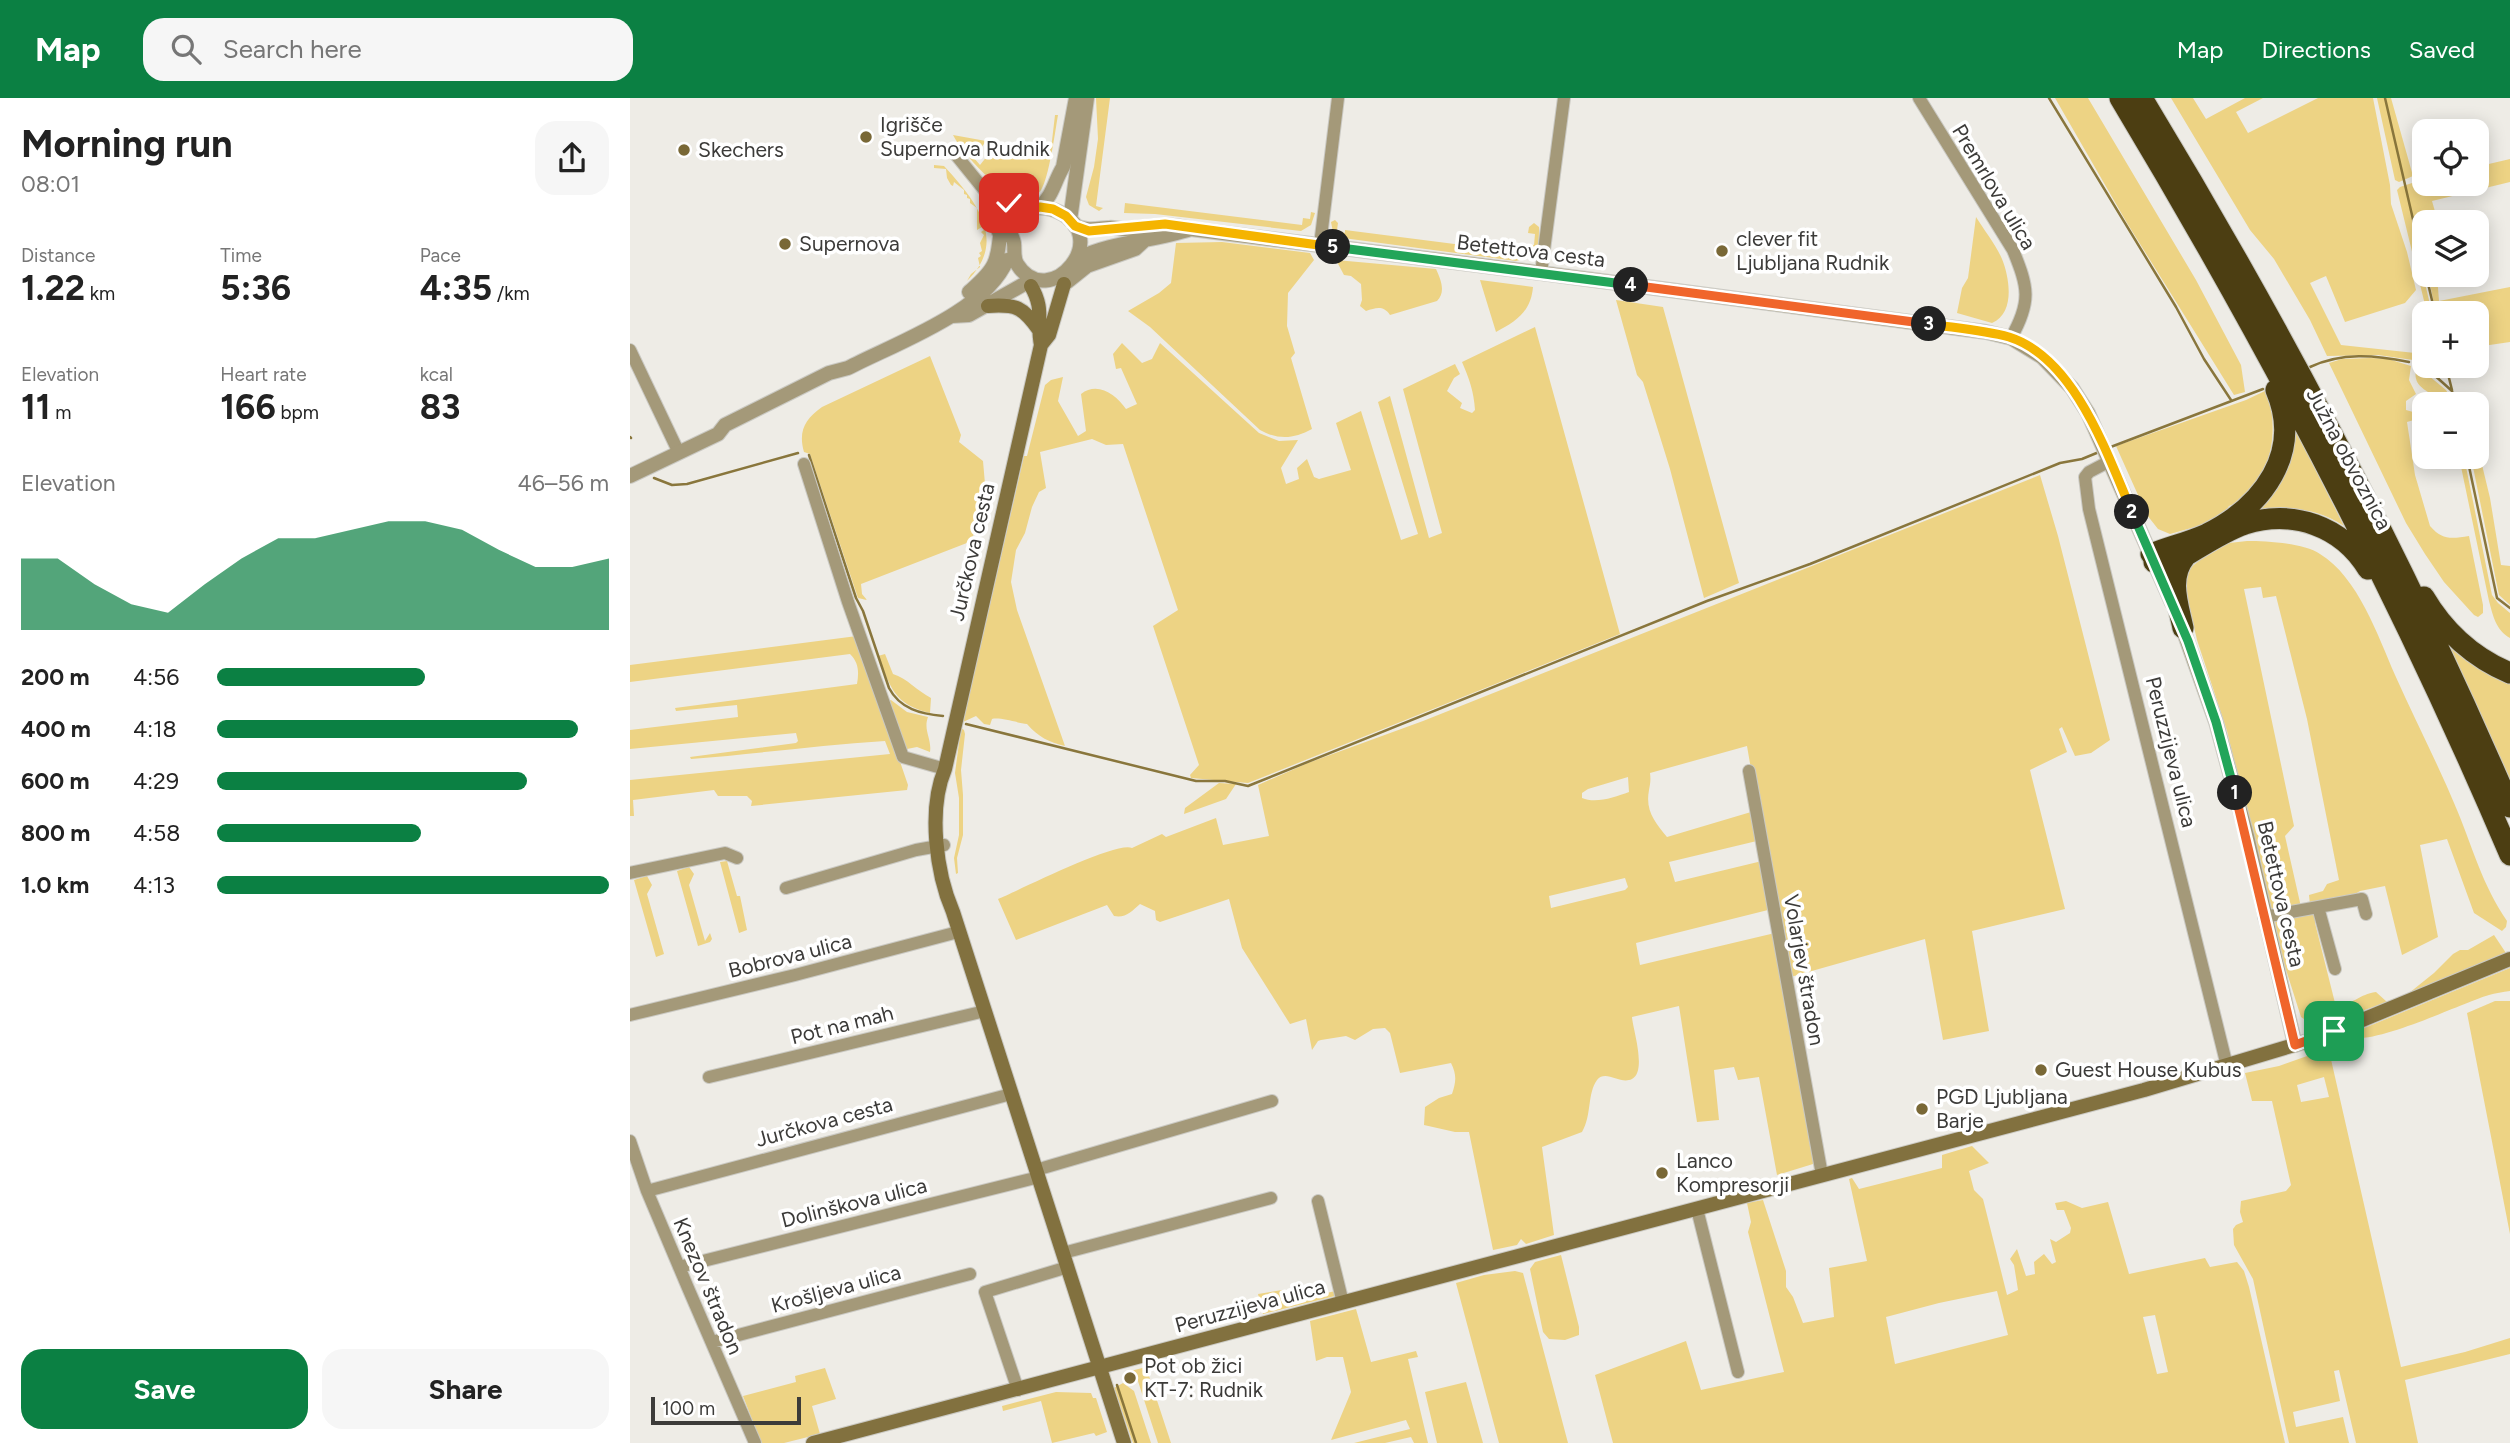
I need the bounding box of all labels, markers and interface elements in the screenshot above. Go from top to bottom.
search box [143,18,633,81]
text: Map [35,30,101,69]
icon: search [167,30,205,68]
text: Search here [223,33,362,65]
text: Map [2177,35,2223,64]
text: Directions [2261,35,2371,64]
text: Saved [2409,35,2475,64]
place label: Igrišče Supernova Rudnik [880,112,1051,161]
street label: Premrlova ulica [1947,119,2042,254]
map controls [2412,119,2489,469]
button: locate [2412,119,2489,196]
text: Morning run [21,121,233,167]
button: share [535,121,609,195]
marker: Igrišče Supernova Rudnik [858,129,874,145]
place label: Skechers [698,137,784,162]
marker: Skechers [676,142,692,158]
text: 08:01 [21,170,80,198]
pin [979,173,1039,233]
icon: check [990,184,1028,222]
button: layers [2412,210,2489,287]
place label: clever fit Ljubljana Rudnik [1736,226,1890,275]
street label: Betettova cesta [1456,229,1607,272]
pin: 5 [1316,230,1350,264]
place label: Supernova [799,231,900,256]
text: 5 [1327,235,1338,258]
marker: Supernova [777,236,793,252]
marker: clever fit Ljubljana Rudnik [1714,243,1730,259]
text: Distance [21,244,95,267]
text: Time [220,244,262,267]
text: Pace [420,244,461,267]
text: 1.22 [21,267,85,309]
text: 5:36 [220,267,291,309]
text: 4:35 [420,267,492,309]
pin: 4 [1614,268,1648,302]
text: 4 [1624,273,1637,296]
text: km [85,282,115,305]
text: /km [492,282,530,305]
button: + [2412,301,2489,378]
pin: 3 [1912,306,1946,342]
text: 3 [1923,312,1934,335]
text: Elevation [21,363,99,386]
text: Heart rate [220,363,307,386]
text: kcal [420,363,453,386]
street label: Južna obvoznica [2302,384,2397,534]
text: 11 [21,386,51,428]
text: 166 [220,386,276,428]
text: 83 [420,386,461,428]
button: − [2412,392,2489,469]
text: m [51,401,71,424]
text: bpm [276,401,319,424]
text: Elevation [21,469,116,497]
text: 46–56 m [518,469,609,497]
street label: Jurčkova cesta [944,481,1000,623]
pin: 2 [2114,494,2150,530]
text: 2 [2126,500,2137,523]
text: 200 m [21,663,90,691]
text: 4:56 [133,663,179,691]
street label: Peruzzijeva ulica [2141,674,2202,830]
text: 400 m [21,715,91,743]
text: 4:18 [133,715,177,743]
text: 600 m [21,767,90,795]
text: 4:29 [133,767,179,795]
pin: 1 [2218,776,2252,810]
text: 1 [2230,781,2239,804]
street label: Betettova cesta [2253,818,2310,969]
text: 800 m [21,819,90,847]
text: 4:58 [133,819,180,847]
text: 1.0 km [21,871,89,899]
text: 4:13 [133,871,175,899]
street label: Volarjev štradon [1779,892,1830,1047]
street label: Bobrova ulica [726,928,854,983]
street label: Pot na mah [788,1000,896,1049]
pin [2304,1001,2364,1061]
icon: arrive [2315,1012,2353,1050]
place label: Guest House Kubus [2055,1057,2241,1082]
marker: Guest House Kubus [2033,1062,2049,1078]
place label: PGD Ljubljana Barje [1936,1084,2068,1133]
street label: Jurčkova cesta [753,1091,895,1152]
marker: PGD Ljubljana Barje [1914,1101,1930,1117]
place label: Lanco Kompresorji [1676,1148,1789,1197]
marker: Lanco Kompresorji [1654,1165,1670,1181]
street label: Dolinškova ulica [778,1172,929,1233]
street label: Knezov štradon [668,1214,749,1358]
street label: Krošljeva ulica [768,1259,903,1318]
street label: Peruzzijeva ulica [1172,1273,1328,1338]
button: Save [21,1349,308,1429]
button: Share [322,1349,609,1429]
place label: Pot ob žici KT-7: Rudnik [1144,1353,1264,1402]
marker: Pot ob žici KT-7: Rudnik [1122,1370,1138,1386]
scale bar [651,1394,802,1426]
text: 100 m [662,1397,715,1420]

